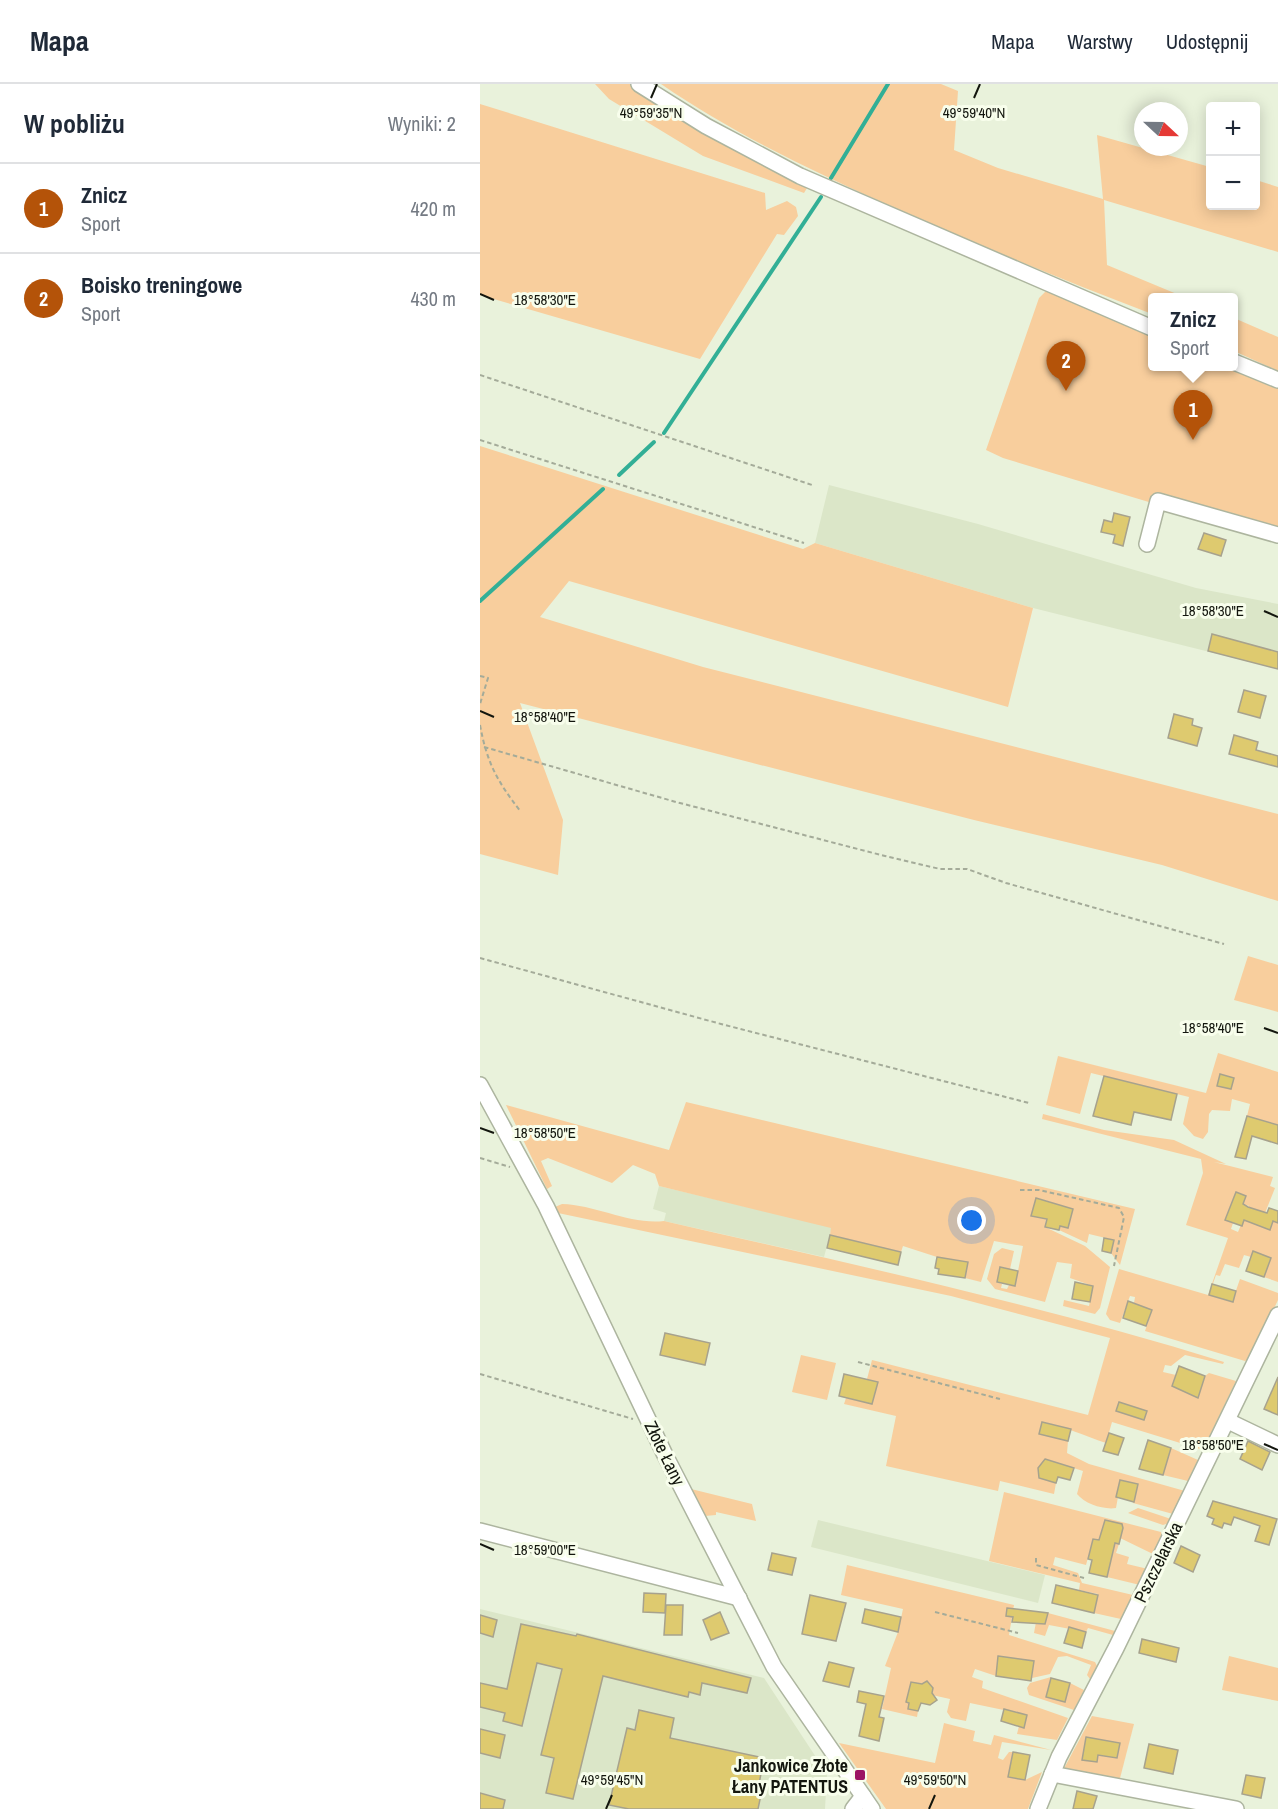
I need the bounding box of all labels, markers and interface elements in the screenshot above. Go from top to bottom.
text: Mapa [30,22,89,60]
text: Mapa [991,27,1034,56]
text: Warstwy [1067,27,1133,56]
text: Udostępnij [1166,27,1248,56]
text: 49°59'35"N [620,102,682,123]
text: 49°59'40"N [943,102,1005,123]
north arrow [1134,102,1188,156]
map controls [1206,102,1260,210]
button: + [1206,102,1260,156]
text: W pobliżu [24,106,125,141]
text: Wyniki: 2 [388,110,456,137]
button: − [1206,156,1260,210]
text: Znicz [81,180,127,210]
text: 1 [39,195,48,222]
text: 420 m [410,195,456,222]
text: Sport [81,210,120,237]
text: Boisko treningowe [81,270,242,300]
text: 2 [39,285,48,312]
text: 430 m [410,285,456,312]
text: 18°58'30"E [514,289,576,310]
popup [1148,293,1238,371]
text: Sport [81,300,120,327]
text: Znicz [1170,304,1216,334]
text: Sport [1170,334,1209,361]
pin: 2 [1046,342,1086,391]
pin: 1 [1174,390,1212,440]
text: 18°58'30"E [1182,600,1244,621]
text: 18°58'40"E [514,706,576,727]
text: 18°58'40"E [1182,1017,1244,1038]
text: 18°58'50"E [514,1122,576,1143]
your location [957,1206,986,1235]
street label: Złote Łany [639,1417,692,1490]
text: 18°58'50"E [1182,1434,1244,1455]
street label: Pszczelarska [1128,1517,1188,1607]
text: 18°59'00"E [514,1539,576,1560]
place label: Jankowice Złote Łany PATENTUS [732,1753,848,1799]
marker: Jankowice Złote Łany PATENTUS [853,1768,867,1782]
text: 49°59'45"N [581,1769,643,1790]
text: 49°59'50"N [904,1769,966,1790]

